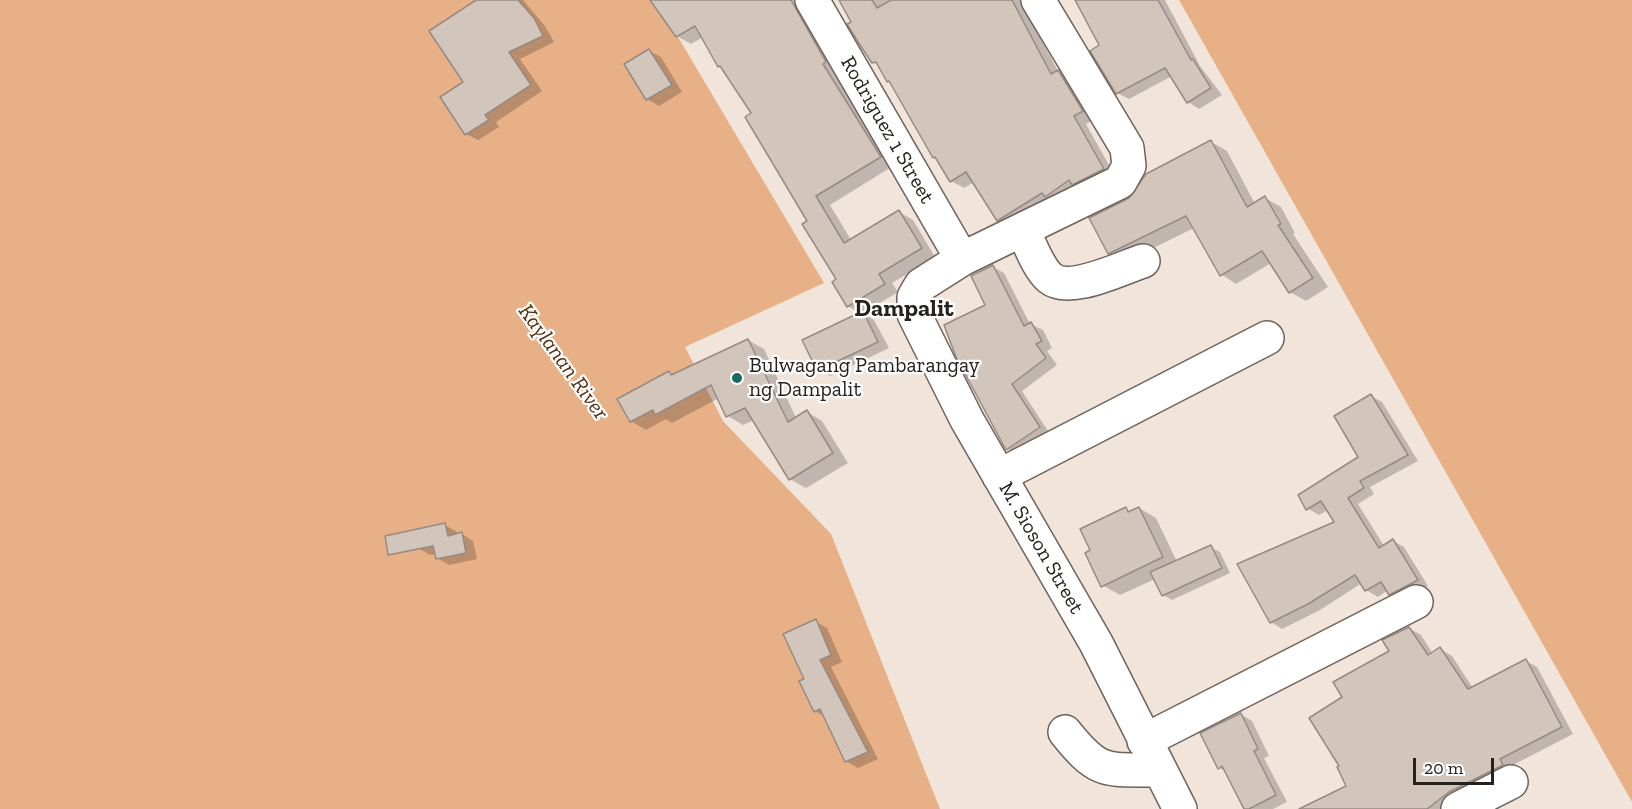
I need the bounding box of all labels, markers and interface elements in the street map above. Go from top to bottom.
street label: Rodriguez 1 Street [835,52,939,208]
district label: Dampalit [854,295,954,323]
water label: Kaylanan River [512,299,614,425]
place label: Bulwagang Pambarangay ng Dampalit [749,353,979,403]
marker: Bulwagang Pambarangay ng Dampalit [730,371,744,385]
street label: M. Sioson Street [993,478,1089,618]
scale bar [1416,746,1497,784]
text: 20 m [1424,757,1463,779]

